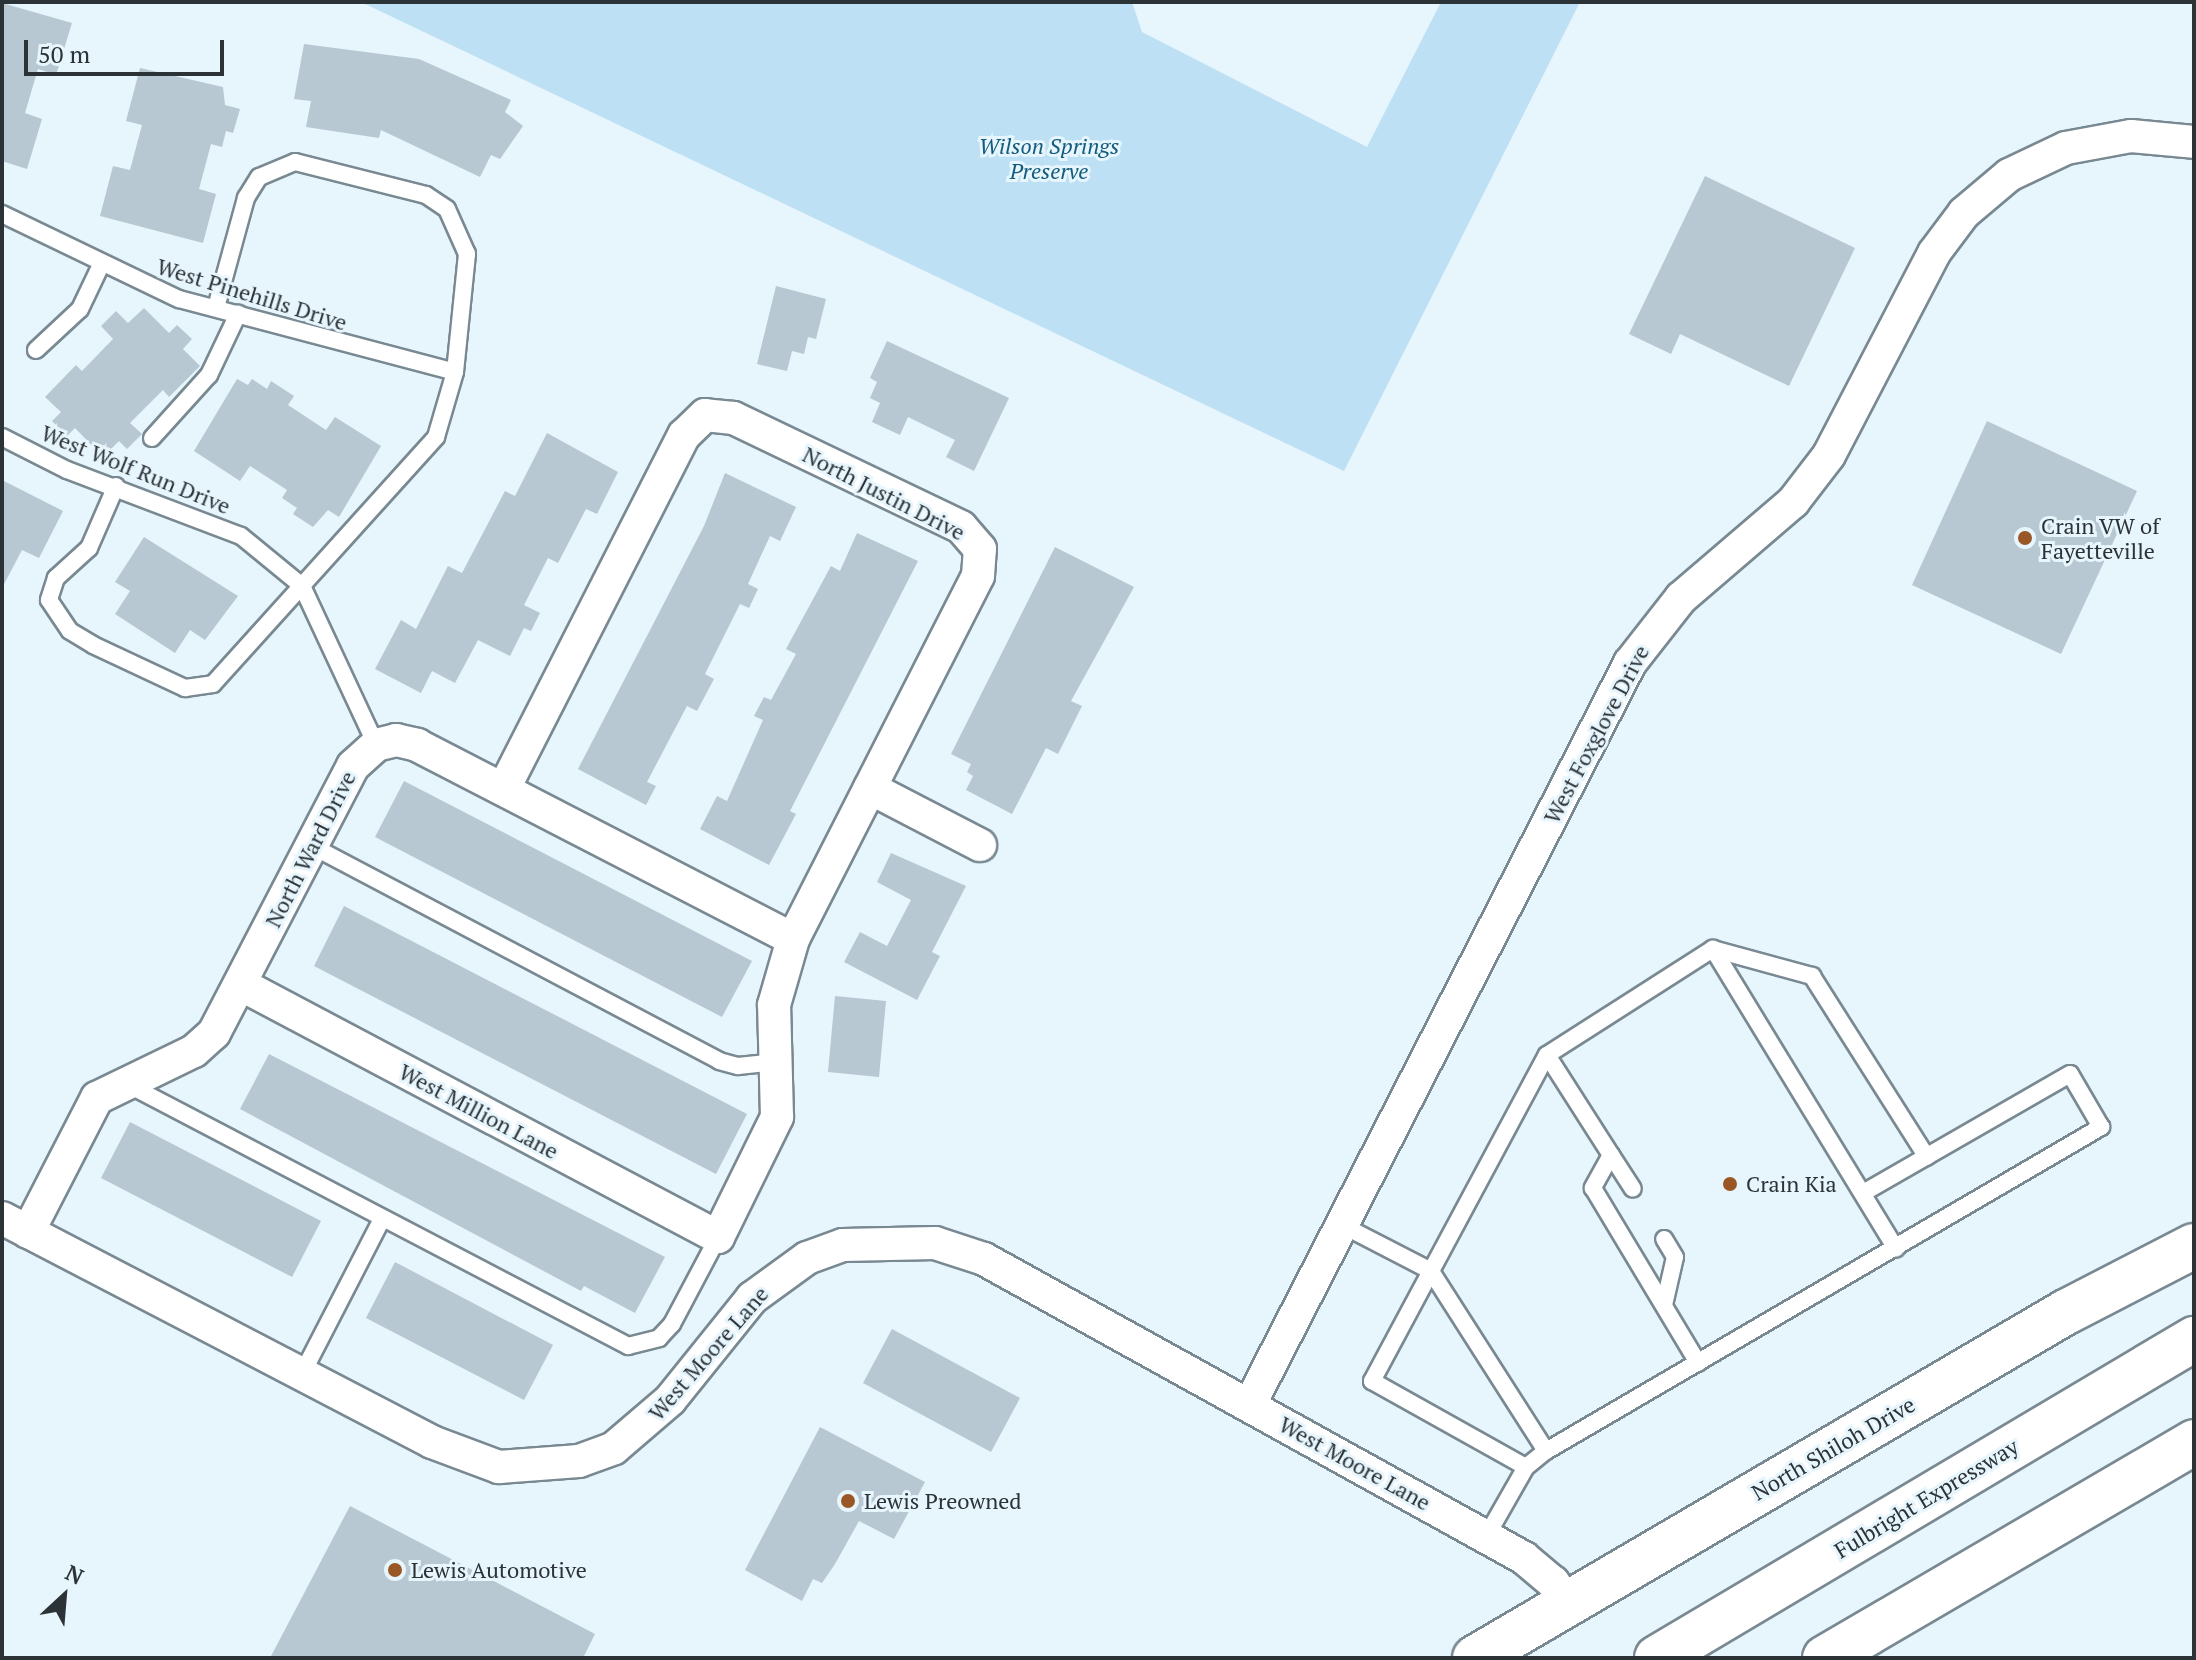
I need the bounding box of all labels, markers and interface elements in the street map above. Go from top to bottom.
scale bar [28,24,228,74]
text: 50 m [38,38,90,70]
park label: Wilson Springs Preserve [979,132,1119,184]
street label: West Pinehills Drive [154,253,350,335]
street label: West Wolf Run Drive [38,419,234,519]
street label: North Justin Drive [799,441,969,545]
place label: Crain VW of Fayetteville [2041,512,2160,564]
marker: Crain VW of Fayetteville [2016,529,2034,547]
street label: West Foxglove Drive [1538,640,1654,828]
street label: North Ward Drive [259,766,361,932]
street label: West Million Lane [395,1058,563,1164]
place label: Crain Kia [1746,1171,1837,1197]
marker: Crain Kia [1721,1175,1739,1193]
street label: West Moore Lane [643,1281,773,1425]
street label: North Shiloh Drive [1747,1391,1919,1505]
street label: West Moore Lane [1275,1411,1435,1515]
street label: Fulbright Expressway [1829,1433,2023,1563]
place label: Lewis Preowned [864,1488,1021,1514]
marker: Lewis Preowned [839,1492,857,1510]
north arrow [24,1556,104,1636]
text: N [61,1557,89,1591]
place label: Lewis Automotive [411,1557,587,1583]
marker: Lewis Automotive [386,1561,404,1579]

